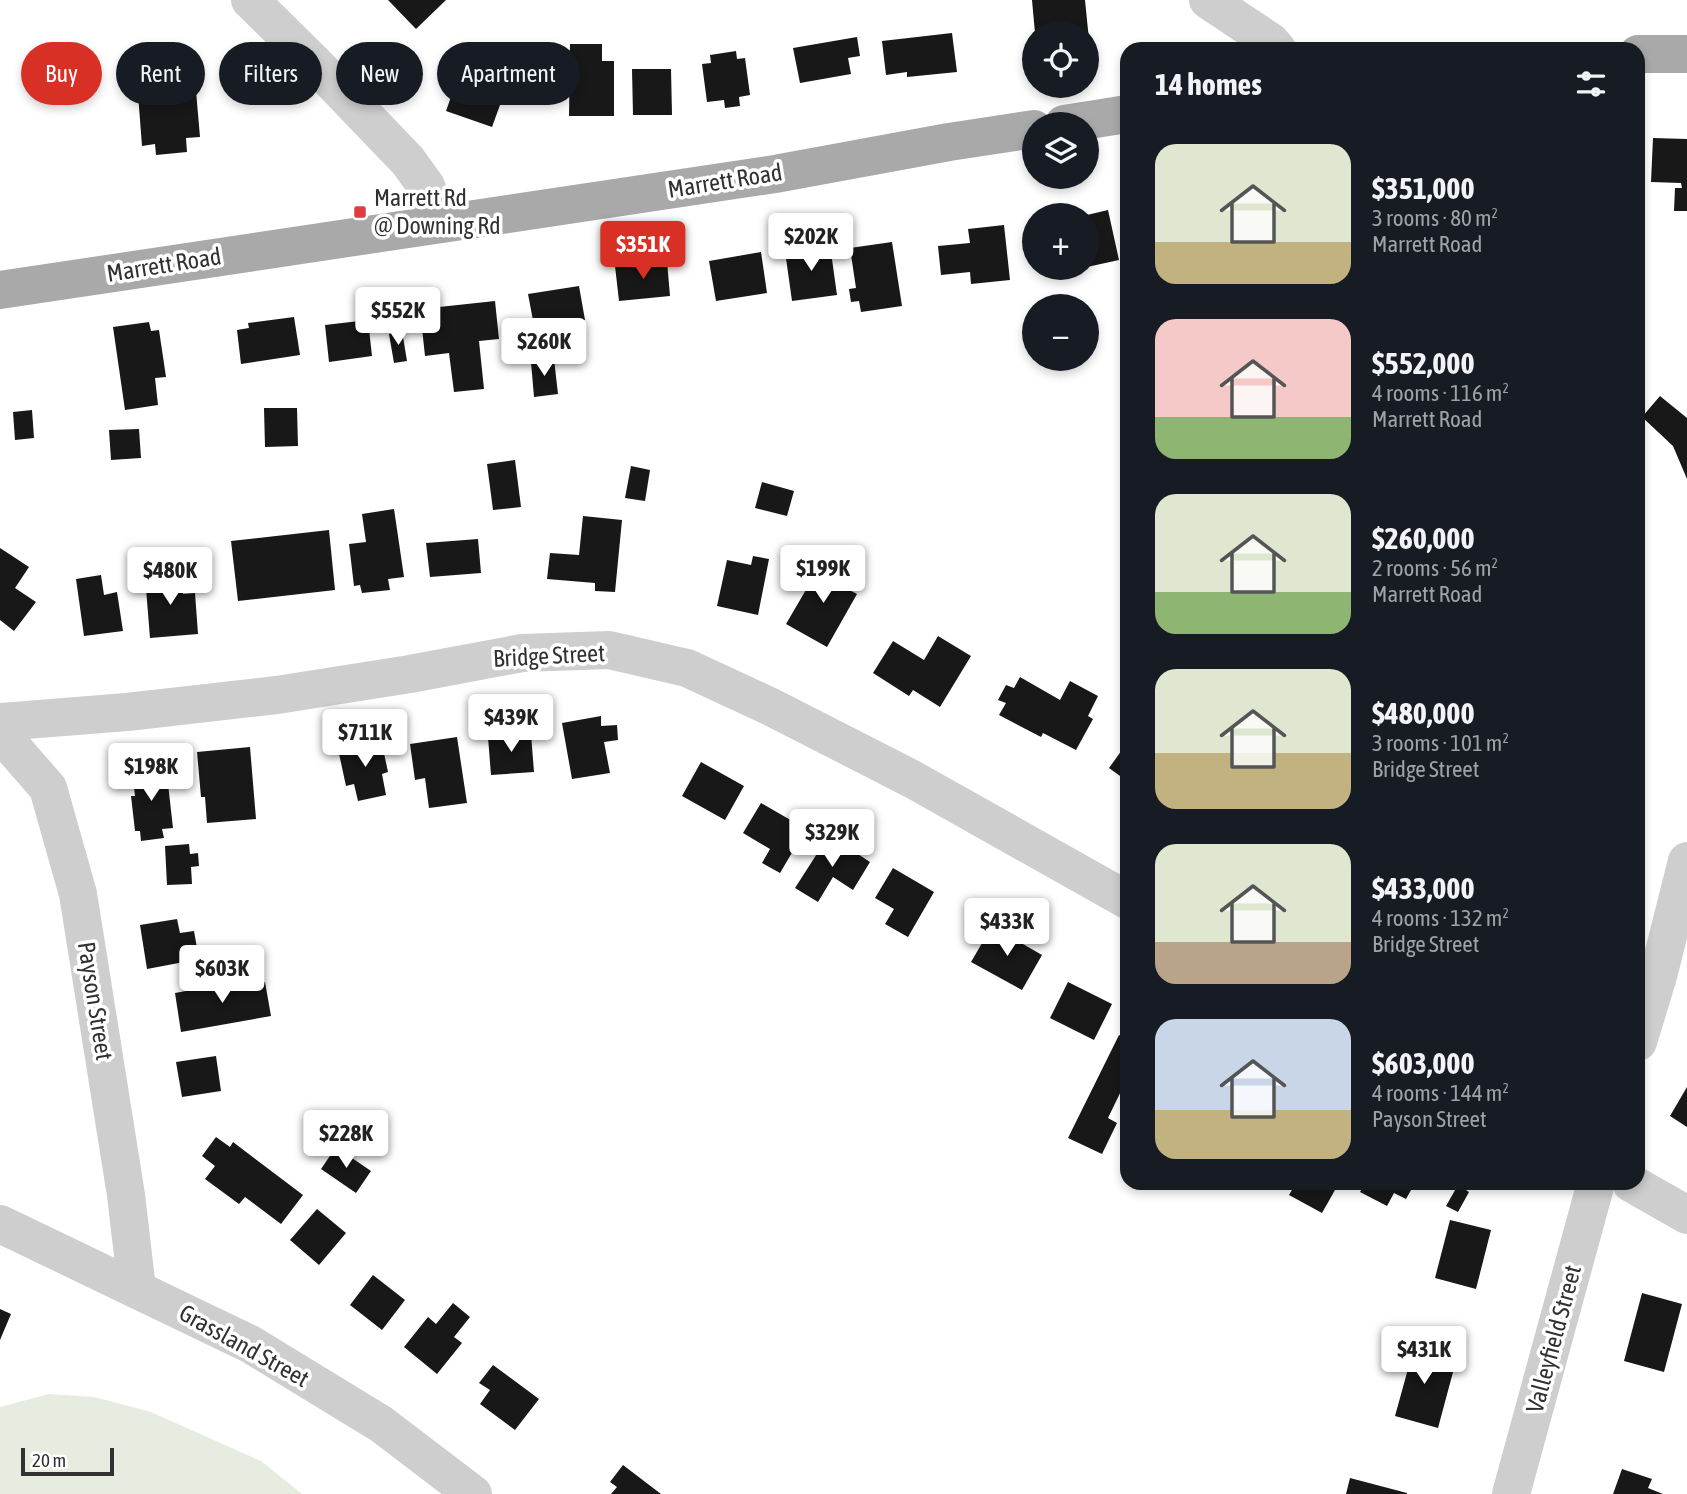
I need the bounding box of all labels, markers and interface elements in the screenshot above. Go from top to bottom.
map controls [1022,21,1099,371]
button: locate [1022,21,1099,98]
chip: Buy [21,42,102,105]
chip: Rent [116,42,205,105]
chip: Filters [219,42,322,105]
chip: New [336,42,423,105]
chip: Apartment [437,42,580,105]
icon: filters [1572,65,1610,103]
text: 14 homes [1155,67,1262,101]
button: layers [1022,112,1099,189]
street label: Marrett Road [666,158,784,203]
text: $351,000 [1372,171,1475,205]
icon: home [1211,172,1295,256]
place label: Marrett Rd @ Downing Rd [374,184,501,239]
button: + [1022,203,1099,280]
marker: Marrett Rd @ Downing Rd [352,204,368,220]
text: 3 rooms · 80 m² [1372,205,1498,231]
pin: $202K [762,214,860,273]
pin: $351K [594,222,692,281]
text: $202K [784,223,838,249]
text: $351K [616,231,670,257]
text: Marrett Road [1372,231,1482,257]
street label: Marrett Road [105,242,223,287]
pin: $552K [349,288,447,347]
button: − [1022,294,1099,371]
text: $552K [371,297,425,323]
pin: $260K [495,318,593,378]
text: $260K [517,328,571,354]
text: $552,000 [1372,346,1475,380]
icon: home [1211,347,1295,431]
text: 4 rooms · 116 m² [1372,380,1509,406]
text: Marrett Road [1372,406,1482,432]
text: $260,000 [1372,521,1475,555]
icon: home [1211,522,1295,606]
pin: $199K [774,546,872,605]
pin: $480K [121,548,219,607]
text: $199K [796,555,850,581]
text: 2 rooms · 56 m² [1372,555,1498,581]
text: $480K [143,557,197,583]
text: Marrett Road [1372,581,1482,607]
street label: Bridge Street [492,639,606,672]
pin: $439K [462,694,560,754]
text: $480,000 [1372,696,1475,730]
icon: home [1211,697,1295,781]
text: $439K [484,704,538,730]
pin: $711K [316,710,414,769]
text: $711K [338,719,392,745]
text: 3 rooms · 101 m² [1372,730,1509,756]
pin: $198K [102,744,200,803]
text: $198K [124,753,178,779]
text: Bridge Street [1372,756,1479,782]
pin: $329K [783,810,881,869]
text: $329K [805,819,859,845]
text: $433,000 [1372,871,1475,905]
icon: home [1211,872,1295,956]
pin: $433K [958,898,1056,958]
text: 4 rooms · 132 m² [1372,905,1509,931]
text: $433K [980,908,1034,934]
text: Bridge Street [1372,931,1479,957]
street label: Payson Street [73,940,118,1062]
pin: $603K [173,946,271,1005]
text: $603K [195,955,249,981]
text: $603,000 [1372,1046,1475,1080]
icon: home [1211,1047,1295,1131]
text: 4 rooms · 144 m² [1372,1080,1509,1106]
text: Payson Street [1372,1106,1487,1132]
pin: $228K [297,1110,395,1170]
text: $228K [319,1120,373,1146]
street label: Valleyfield Street [1521,1262,1586,1416]
street label: Grassland Street [175,1299,314,1392]
pin: $431K [1375,1326,1473,1386]
text: $431K [1397,1336,1451,1362]
scale bar [21,1445,114,1477]
text: 20 m [32,1449,66,1471]

